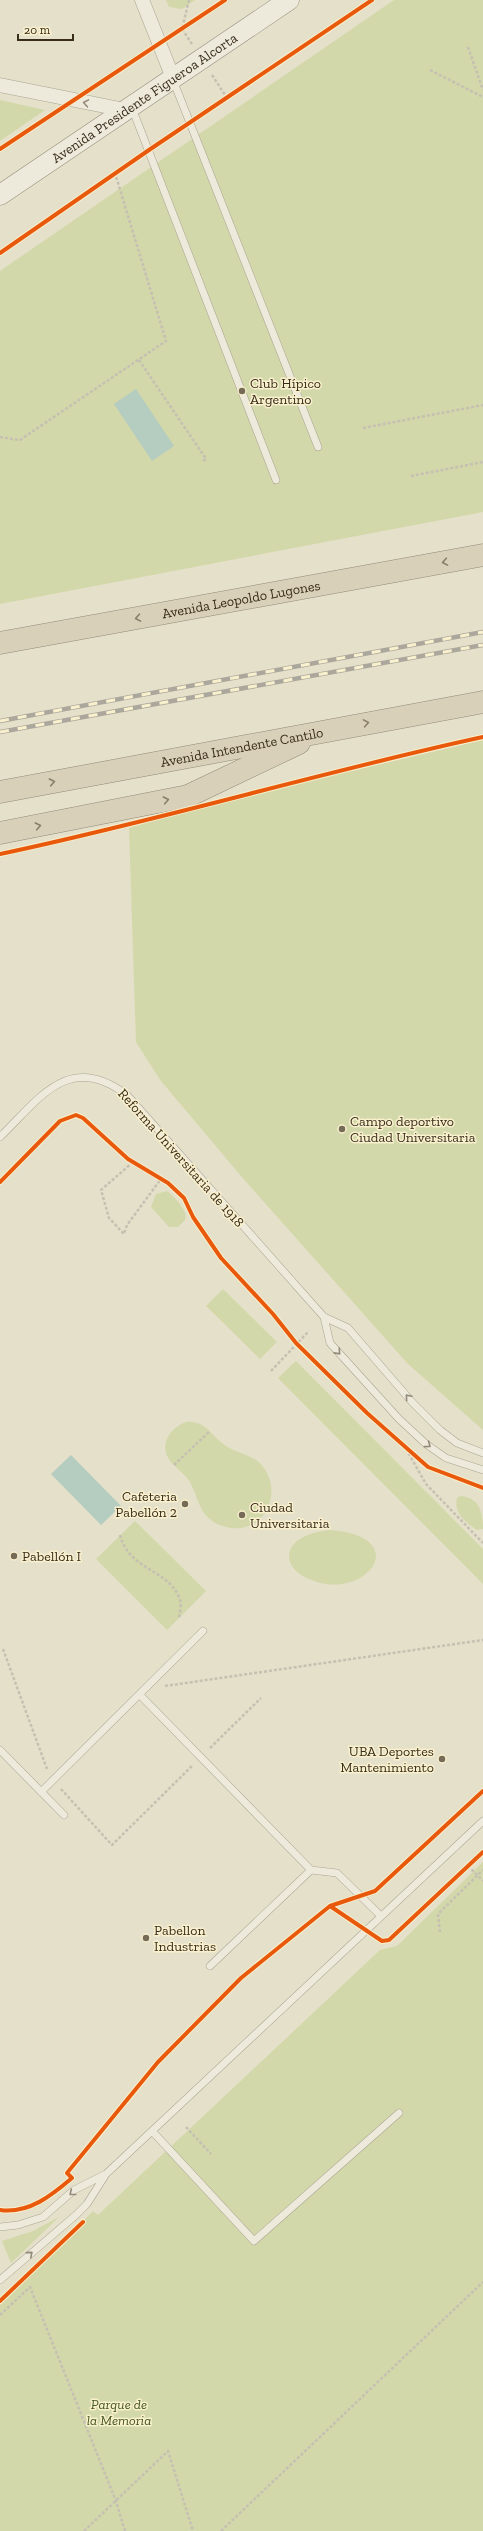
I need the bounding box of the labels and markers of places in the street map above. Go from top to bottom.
place label: Club Hípico Argentino [250,375,321,408]
marker: Club Hípico Argentino [237,386,247,396]
place label: Campo deportivo Ciudad Universitaria [350,1113,476,1146]
marker: Campo deportivo Ciudad Universitaria [337,1124,347,1134]
place label: Cafeteria Pabellón 2 [115,1488,177,1521]
marker: Cafeteria Pabellón 2 [180,1499,190,1509]
place label: Ciudad Universitaria [250,1499,330,1532]
marker: Ciudad Universitaria [237,1510,247,1520]
place label: Pabellón I [22,1548,81,1565]
marker: Pabellón I [9,1551,19,1561]
place label: UBA Deportes Mantenimiento [340,1743,434,1776]
marker: UBA Deportes Mantenimiento [437,1754,447,1764]
place label: Pabellon Industrias [154,1922,216,1955]
marker: Pabellon Industrias [141,1933,151,1943]

